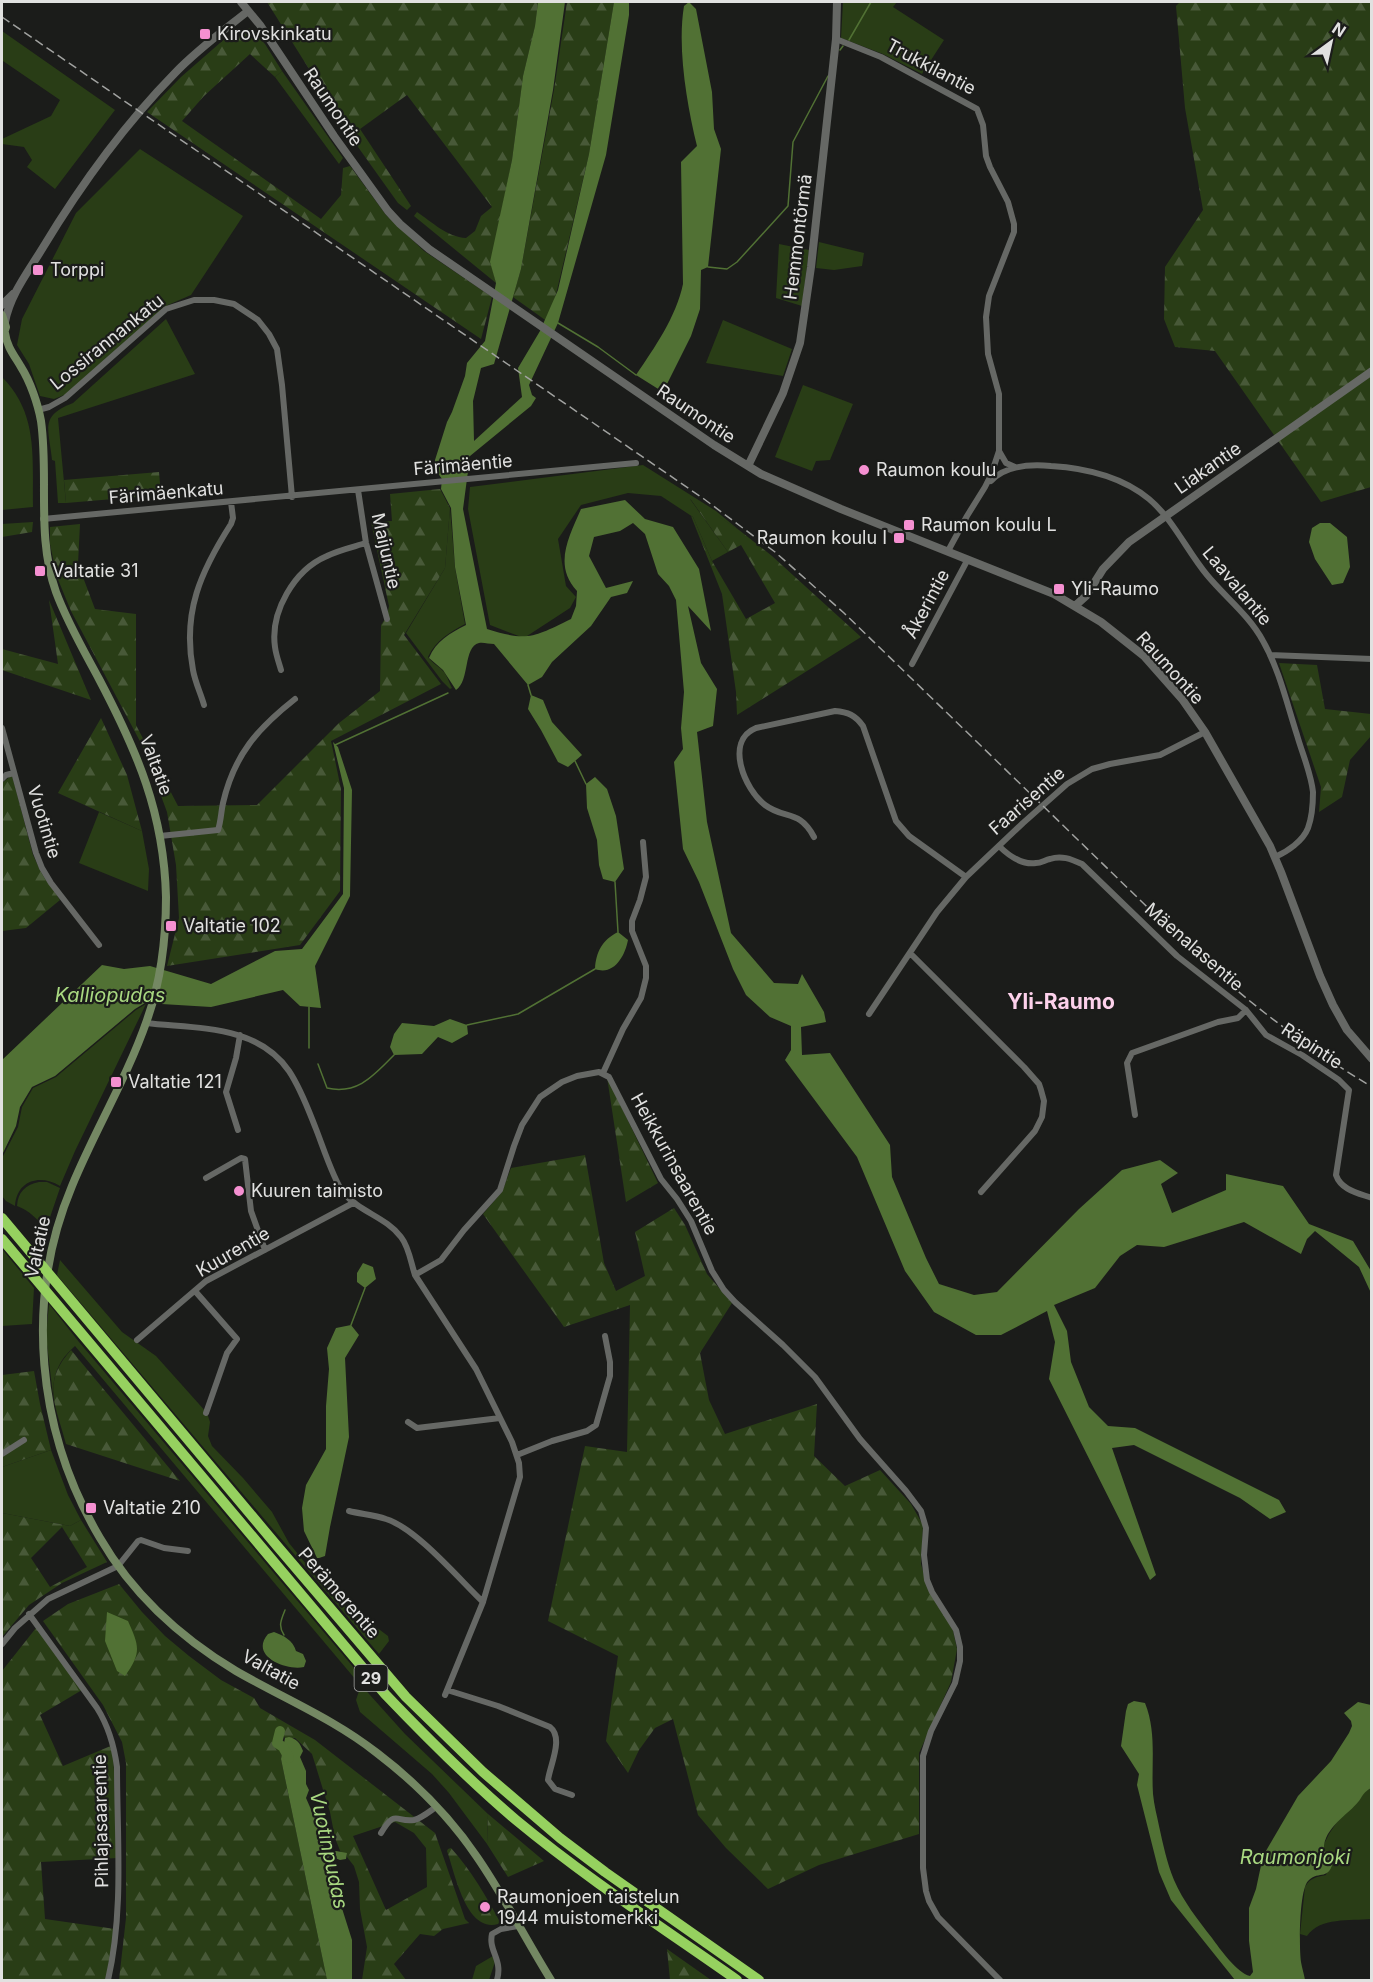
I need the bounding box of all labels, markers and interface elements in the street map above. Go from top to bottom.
north arrow [1301,12,1361,72]
text: N [1329,18,1350,41]
place label: Kirovskinkatu [217,23,332,44]
marker: Kirovskinkatu [198,27,212,41]
street label: Trukkilantie [883,34,979,99]
street label: Raumontie [299,63,367,150]
street label: Hemmontörmä [779,173,816,301]
place label: Torppi [50,259,104,280]
marker: Torppi [31,263,45,277]
street label: Lossirannankatu [46,289,168,394]
street label: Raumontie [653,380,740,448]
street label: Liakantie [1171,437,1245,498]
street label: Färimäentie [412,450,513,479]
place label: Raumon koulu [876,459,996,480]
marker: Raumon koulu [857,463,871,477]
street label: Färimäenkatu [108,477,224,508]
street label: Maijuntie [368,511,405,591]
place label: Raumon koulu L [921,514,1057,535]
marker: Raumon koulu L [902,518,916,532]
place label: Raumon koulu I [757,527,887,548]
marker: Raumon koulu I [892,531,906,545]
street label: Laavalantie [1198,542,1276,629]
place label: Valtatie 31 [52,560,139,581]
marker: Valtatie 31 [33,564,47,578]
street label: Åkerintie [898,565,953,642]
place label: Yli-Raumo [1071,578,1159,599]
marker: Yli-Raumo [1052,582,1066,596]
street label: Raumontie [1132,627,1208,708]
street label: Valtatie [136,732,177,798]
street label: Faarisentie [985,762,1069,839]
street label: Vuotintie [23,783,66,861]
street label: Mäenalasentie [1141,898,1248,995]
place label: Valtatie 102 [183,915,281,936]
marker: Valtatie 102 [164,919,178,933]
water label: Kalliopudas [55,983,165,1007]
district label: Yli-Raumo [1007,989,1115,1014]
street label: Räpintie [1278,1018,1347,1073]
place label: Valtatie 121 [128,1071,222,1092]
marker: Valtatie 121 [109,1075,123,1089]
street label: Heikkurinsaarentie [627,1089,722,1238]
place label: Kuuren taimisto [251,1180,383,1201]
marker: Kuuren taimisto [232,1184,246,1198]
street label: Valtatie [21,1214,54,1280]
street label: Kuurentie [192,1222,273,1281]
place label: Valtatie 210 [103,1497,201,1518]
marker: Valtatie 210 [84,1501,98,1515]
street label: Perämerentie [294,1543,384,1642]
street label: Valtatie [239,1645,304,1694]
road number: 29 [354,1665,388,1691]
street label: Pihlajasaarentie [89,1754,112,1888]
water label: Vuotinpudas [305,1789,353,1911]
water label: Raumonjoki [1240,1845,1352,1869]
place label: Raumonjoen taistelun 1944 muistomerkki [497,1886,680,1928]
marker: Raumonjoen taistelun 1944 muistomerkki [478,1900,492,1914]

